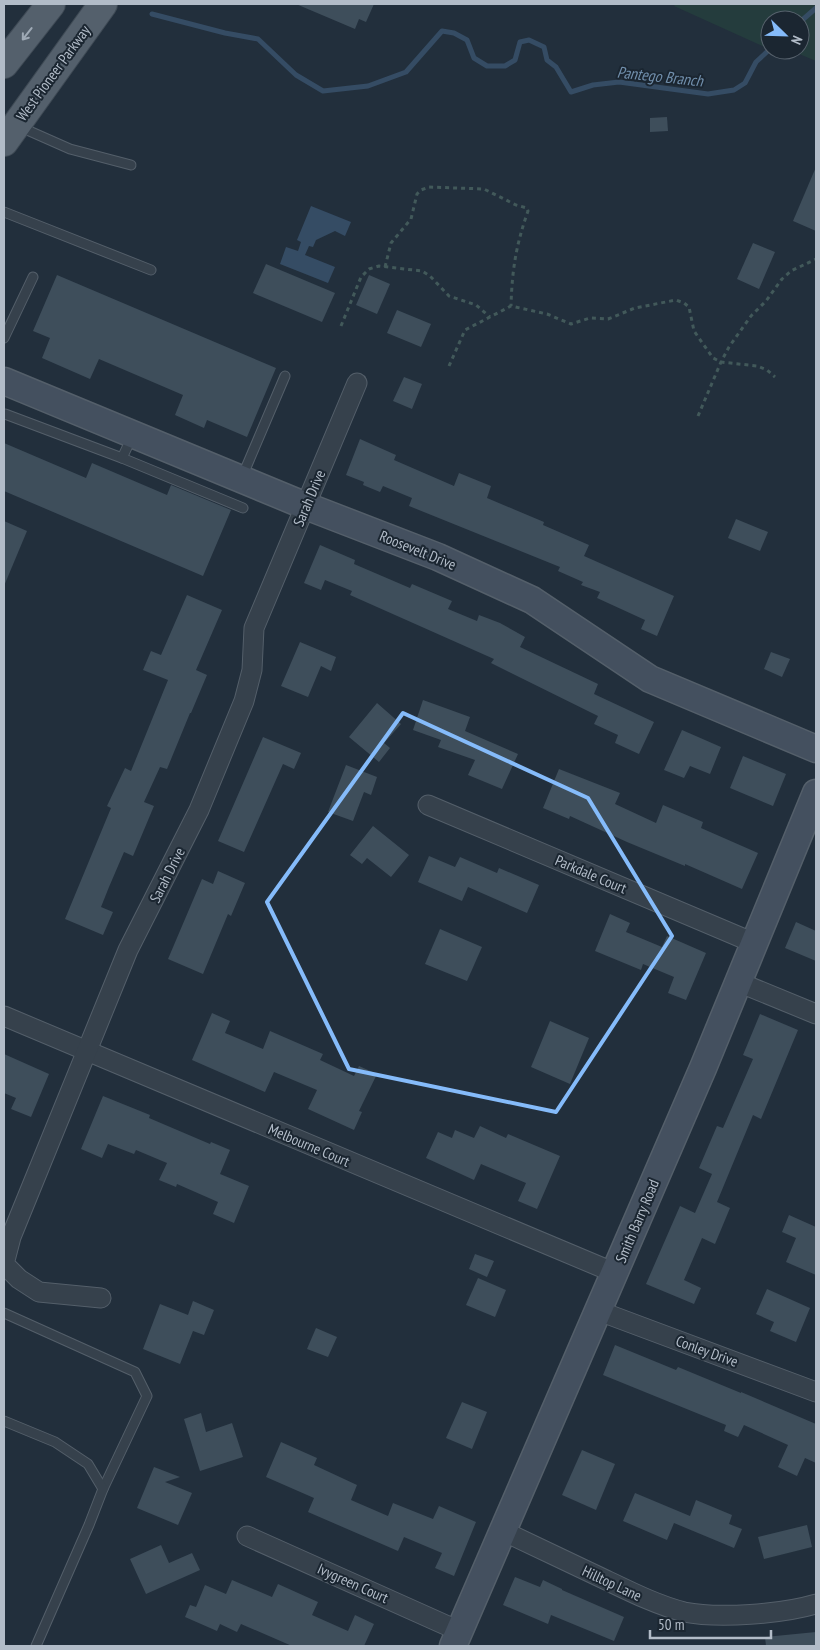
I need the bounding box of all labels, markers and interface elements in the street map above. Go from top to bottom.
north arrow [760,10,810,60]
street label: West Pioneer Parkway [12,21,94,125]
one-way arrow [22,27,33,40]
text: N [787,33,807,47]
water label: Pantego Branch [616,62,705,91]
street label: Sarah Drive [289,467,329,529]
street label: Roosevelt Drive [377,526,459,574]
street label: Sarah Drive [145,844,189,906]
street label: Parkdale Court [552,850,630,898]
street label: Melbourne Court [265,1119,353,1171]
street label: Smith Barry Road [611,1177,663,1265]
street label: Conley Drive [673,1331,741,1371]
street label: Ivygreen Court [315,1559,391,1607]
street label: Hilltop Lane [579,1561,645,1605]
scale bar [650,1608,771,1640]
text: 50 m [658,1615,684,1634]

